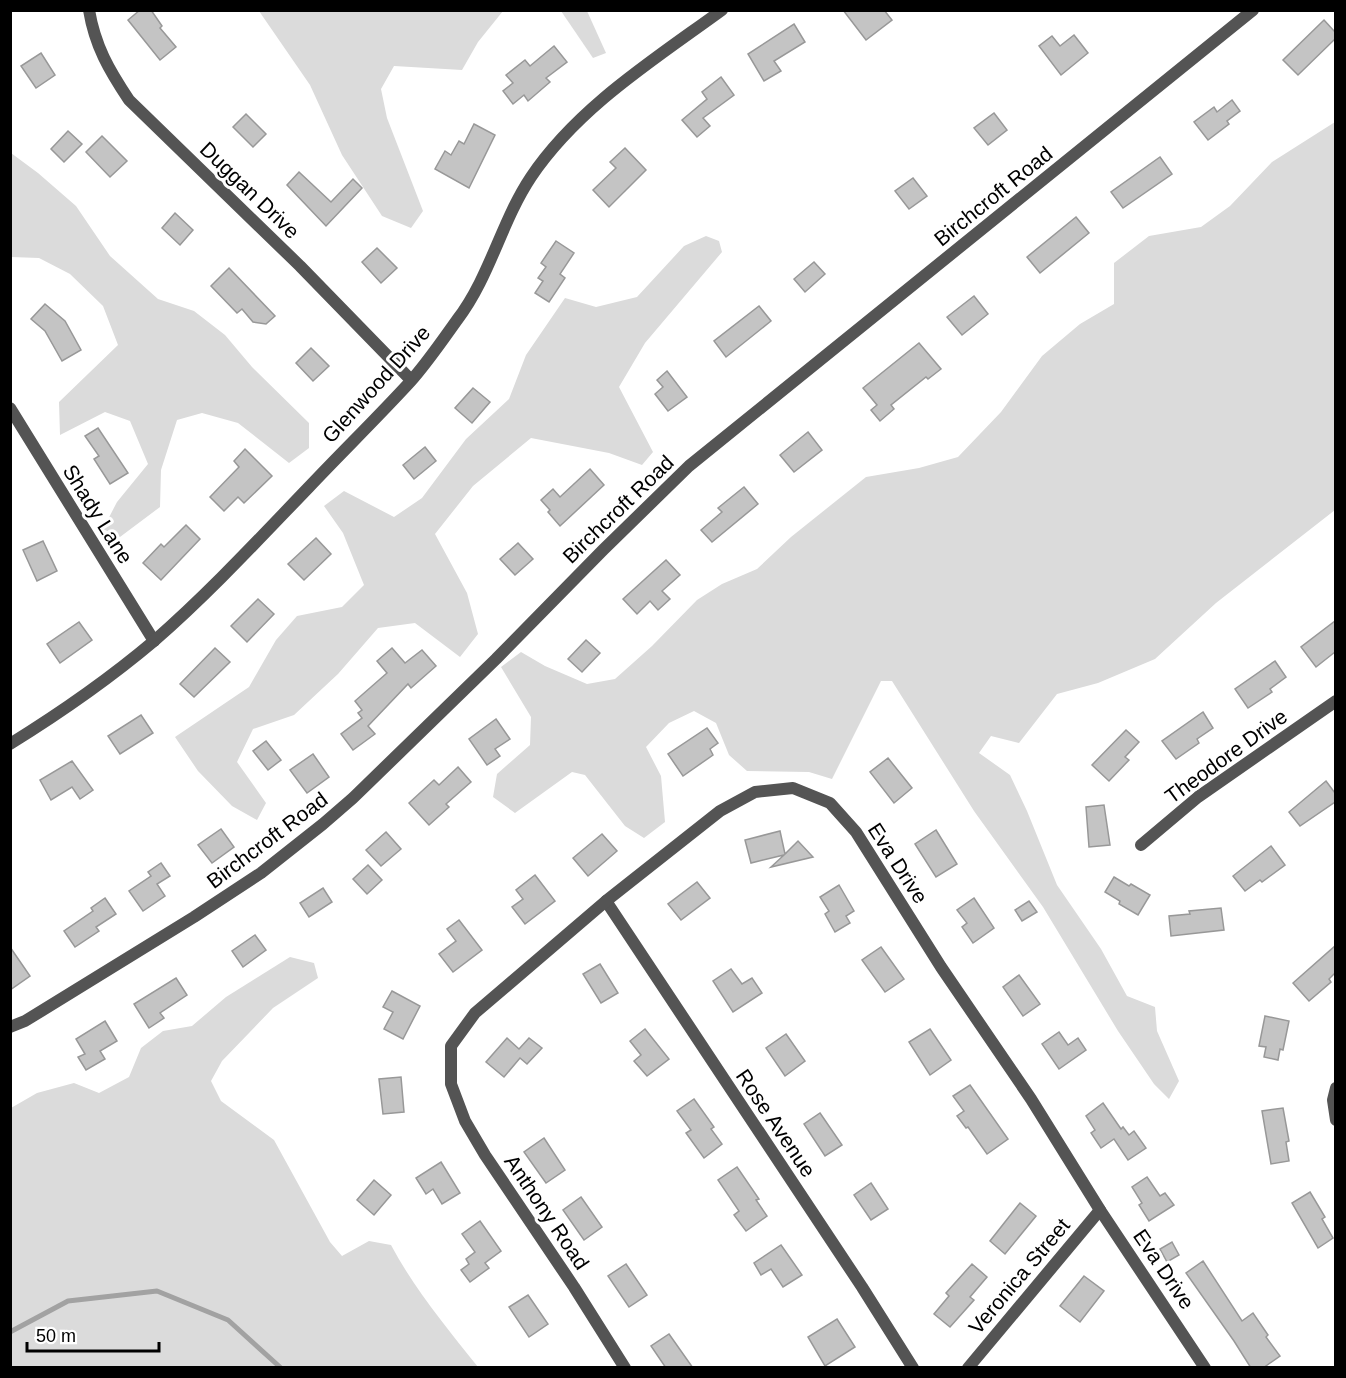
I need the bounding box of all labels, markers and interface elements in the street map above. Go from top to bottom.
street label: Duggan Drive [196,137,304,243]
street label: Birchcroft Road [930,142,1056,250]
street label: Glenwood Drive [317,321,435,447]
street label: Birchcroft Road [558,450,678,568]
street label: Shady Lane [59,460,137,568]
street label: Theodore Drive [1161,704,1291,808]
street label: Birchcroft Road [202,787,332,893]
street label: Eva Drive [864,819,932,907]
street label: Rose Avenue [732,1065,820,1181]
street label: Anthony Road [500,1150,594,1274]
street label: Veronica Street [964,1213,1074,1338]
street label: Eva Drive [1129,1225,1199,1313]
scale bar [27,1315,159,1353]
text: 50 m [36,1326,76,1346]

